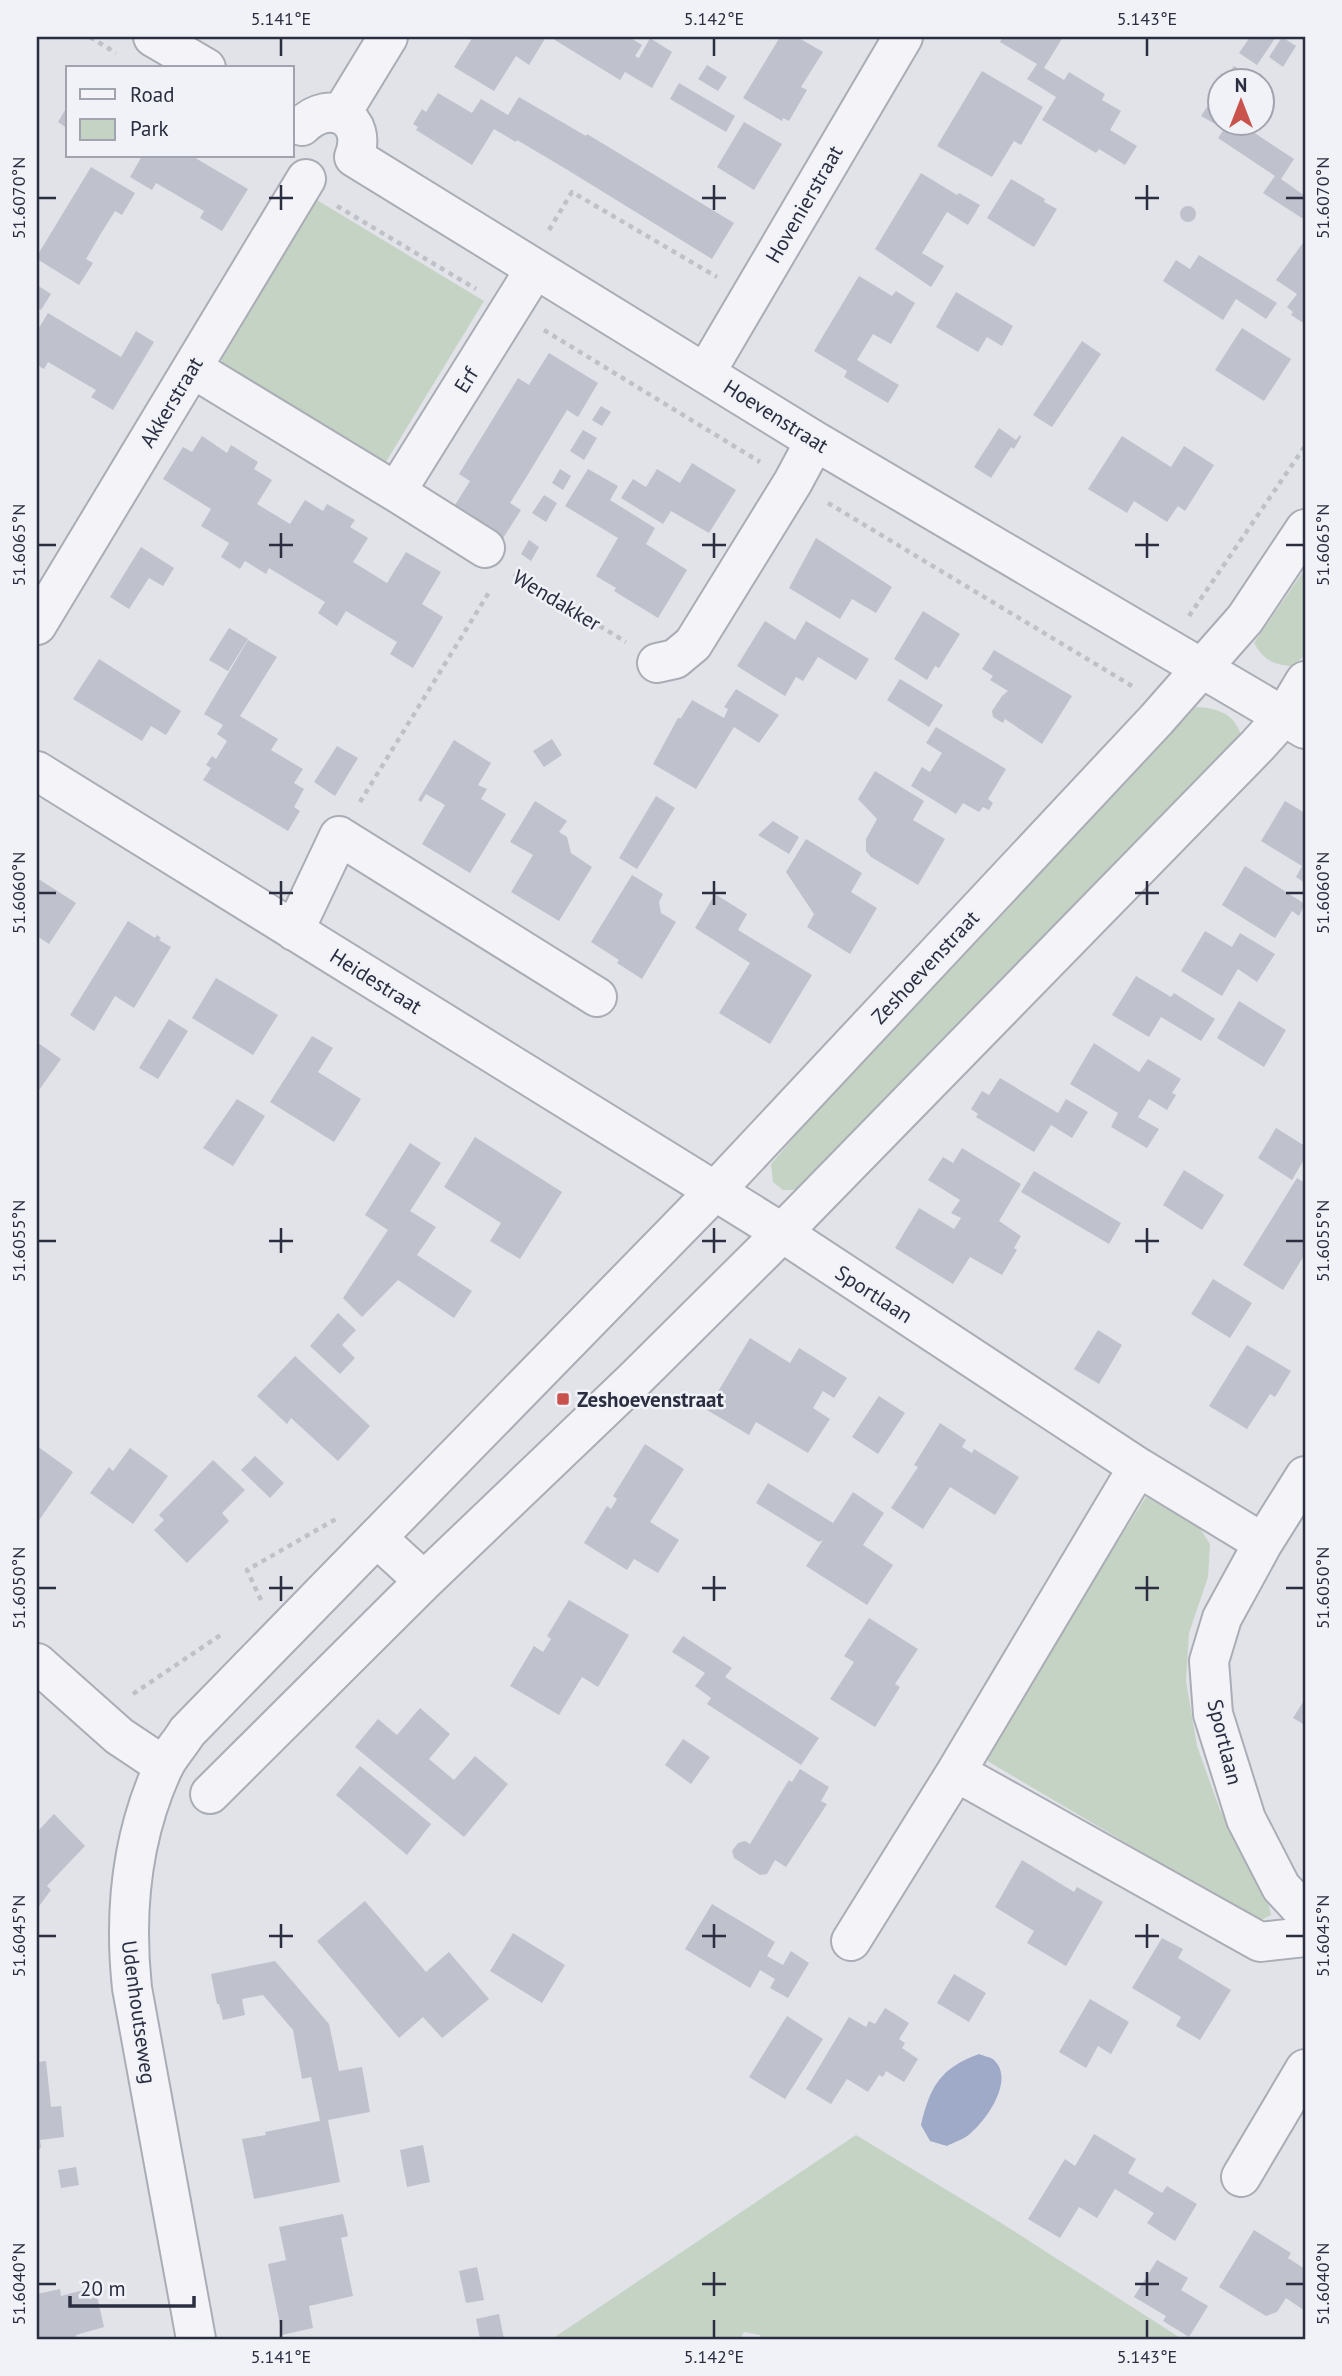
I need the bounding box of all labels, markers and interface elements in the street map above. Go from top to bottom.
text: 5.141°E [251,7,311,30]
text: 5.142°E [684,7,744,30]
text: 5.143°E [1117,7,1177,30]
legend [66,66,294,158]
north arrow [1206,66,1276,136]
text: N [1235,73,1247,97]
text: Road [130,81,174,108]
text: Park [130,115,169,142]
street label: Hovenierstraat [759,140,849,268]
text: 51.6070°N [7,157,30,239]
text: 51.6070°N [1311,157,1334,239]
street label: Akkerstraat [133,352,209,452]
street label: Erf [448,361,485,398]
street label: Hoevenstraat [719,373,833,459]
text: 51.6065°N [7,504,30,586]
text: 51.6065°N [1311,504,1334,586]
street label: Wendakker [508,563,606,637]
text: 51.6060°N [7,852,30,934]
text: 51.6060°N [1311,852,1334,934]
street label: Zeshoevenstraat [865,904,985,1030]
street label: Heidestraat [325,942,427,1020]
text: 51.6055°N [7,1200,30,1282]
text: 51.6055°N [1311,1200,1334,1282]
street label: Sportlaan [830,1259,918,1329]
place label: Zeshoevenstraat [577,1386,725,1413]
marker: Zeshoevenstraat [555,1391,571,1407]
text: 51.6050°N [7,1547,30,1629]
text: 51.6050°N [1311,1547,1334,1629]
street label: Sportlaan [1201,1696,1249,1788]
text: 51.6045°N [7,1895,30,1977]
text: 51.6045°N [1311,1895,1334,1977]
street label: Udenhoutseweg [116,1939,162,2085]
text: 51.6040°N [7,2243,30,2325]
text: 51.6040°N [1311,2243,1334,2325]
scale bar [70,2264,194,2308]
text: 20 m [80,2275,126,2302]
text: 5.141°E [251,2345,311,2368]
text: 5.142°E [684,2345,744,2368]
text: 5.143°E [1117,2345,1177,2368]

